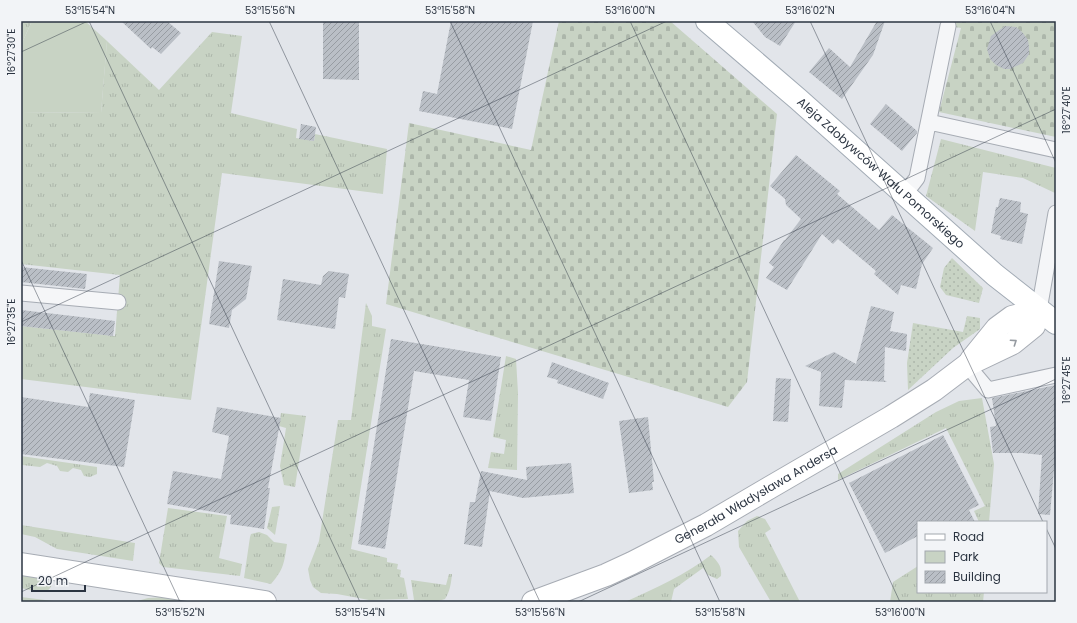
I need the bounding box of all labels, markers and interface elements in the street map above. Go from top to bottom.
text: 53°15'54"N [65,3,115,18]
text: 53°15'56"N [245,3,295,18]
text: 53°15'58"N [425,3,475,18]
text: 53°16'00"N [605,3,655,18]
text: 53°16'02"N [785,3,835,18]
text: 53°16'04"N [965,3,1015,18]
text: 16°27'30"E [4,29,19,75]
text: 16°27'40"E [1059,86,1074,134]
street label: Aleja Zdobywców Wału Pomorskiego [794,93,969,252]
text: 16°27'35"E [4,299,19,345]
one-way arrow [1010,339,1017,346]
text: 16°27'45"E [1059,356,1074,404]
street label: Generała Władysława Andersa [671,441,840,548]
legend [917,521,1047,593]
text: Road [953,528,984,545]
text: Park [953,548,980,565]
scale bar [32,567,85,593]
text: Building [953,568,1001,585]
text: 20 m [38,572,68,589]
text: 53°15'52"N [155,605,205,620]
text: 53°15'54"N [335,605,385,620]
text: 53°15'56"N [515,605,565,620]
text: 53°15'58"N [695,605,745,620]
text: 53°16'00"N [875,605,925,620]

